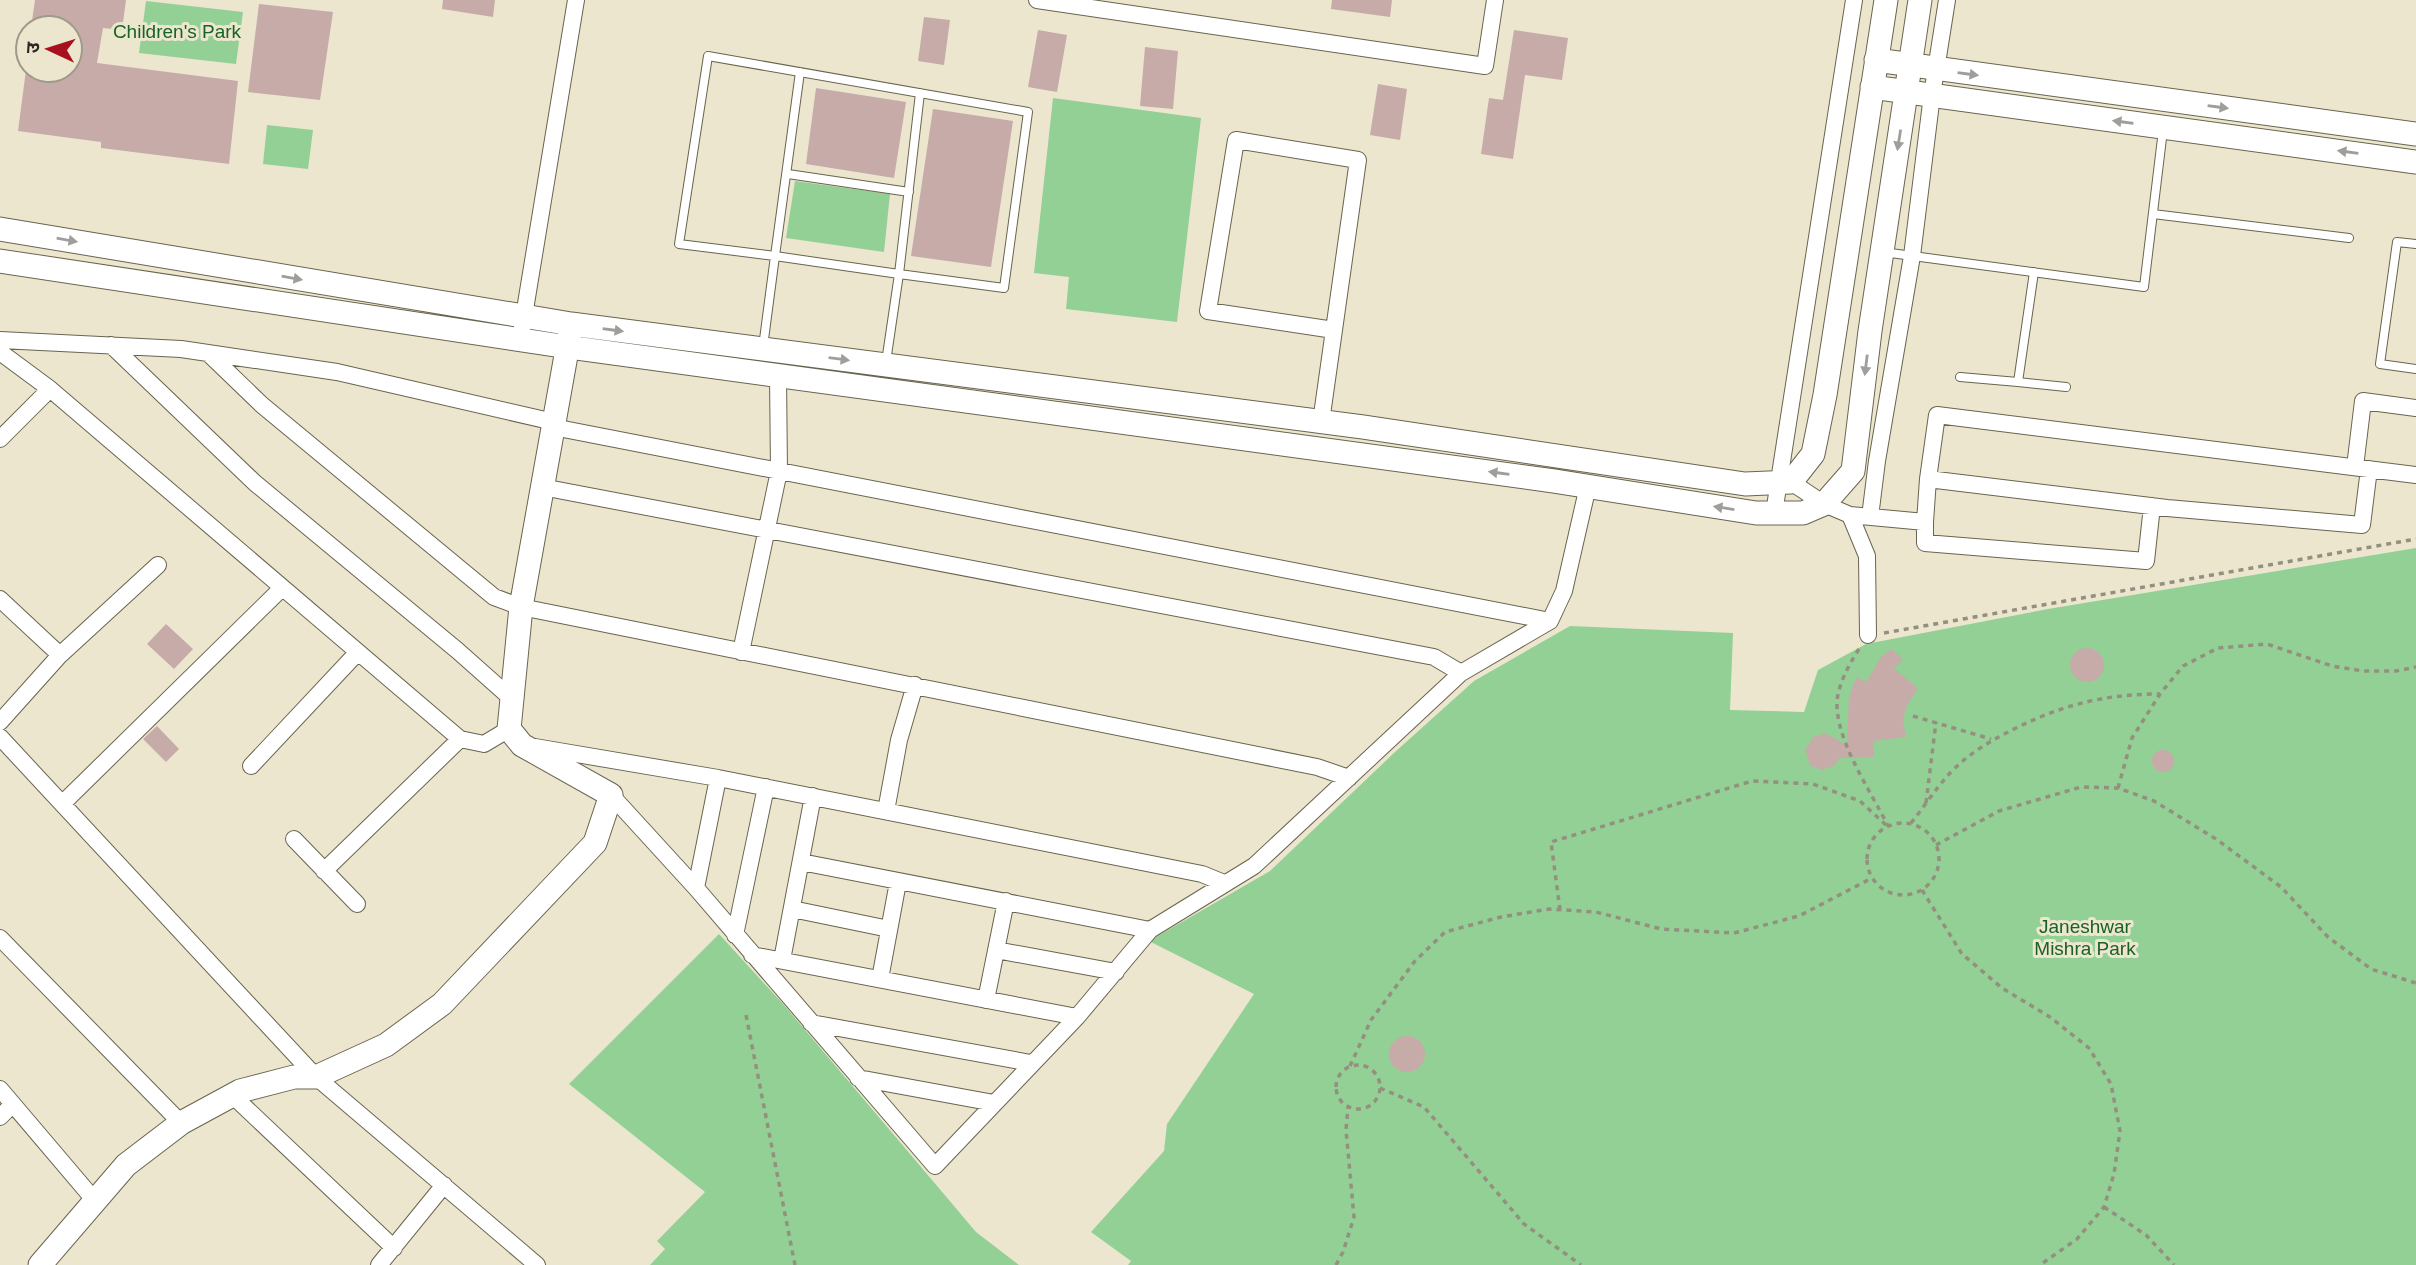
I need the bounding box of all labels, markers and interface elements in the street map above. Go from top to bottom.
north arrow [14,14,84,84]
park label: Children's Park [113,21,242,42]
text: उ [22,41,43,54]
one-way arrow [1957,68,1979,79]
one-way arrow [2207,102,2229,113]
one-way arrow [2112,116,2134,127]
one-way arrow [1893,129,1904,151]
one-way arrow [2337,147,2359,158]
one-way arrow [56,235,78,246]
one-way arrow [281,273,303,284]
one-way arrow [602,325,624,336]
one-way arrow [828,354,850,365]
one-way arrow [1860,354,1871,376]
one-way arrow [1488,468,1510,479]
one-way arrow [1713,502,1735,513]
park label: Janeshwar Mishra Park [2034,916,2136,959]

